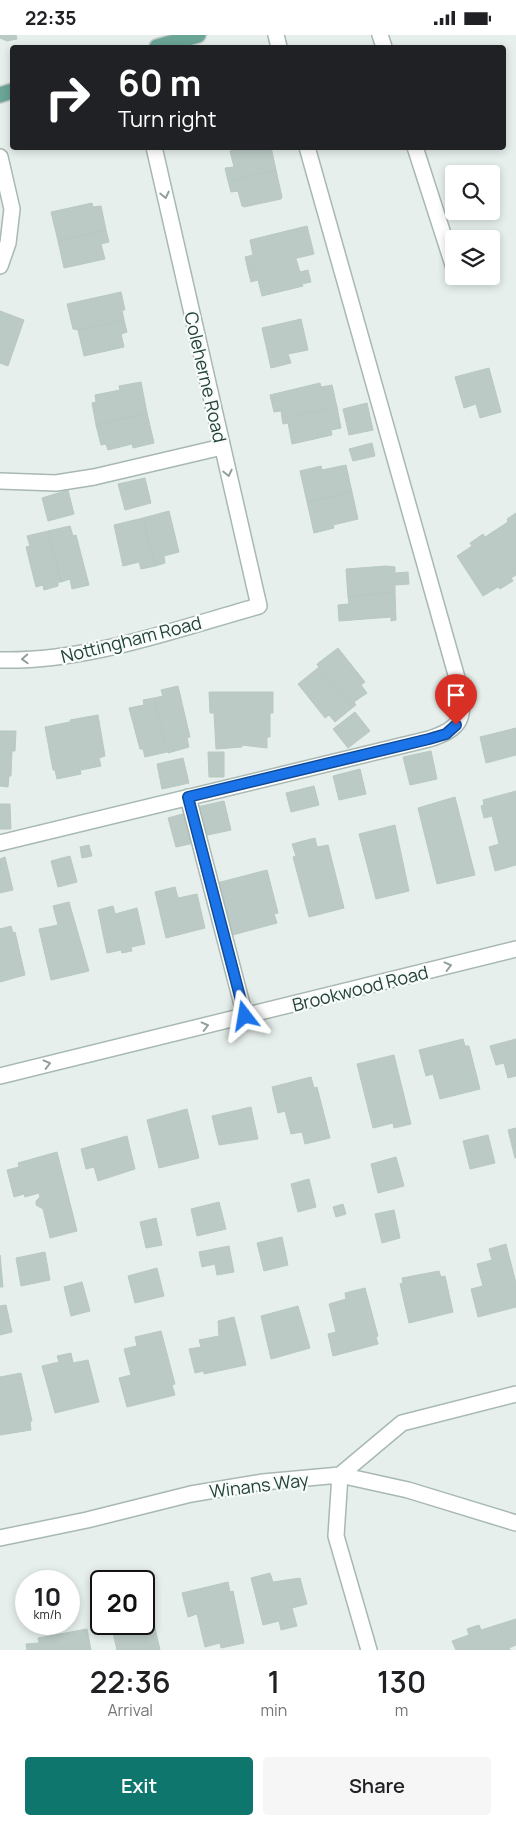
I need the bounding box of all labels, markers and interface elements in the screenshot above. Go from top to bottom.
text: 22:35 [25,5,76,31]
text: 60 m [118,59,201,107]
icon: right [35,65,100,130]
text: Turn right [118,104,216,134]
map controls [445,165,500,285]
button: search [445,165,500,220]
one-way arrow [159,191,169,200]
button: layers [445,230,500,285]
street label: Coleherne Road [179,309,233,445]
one-way arrow [222,468,233,477]
street label: Nottingham Road [58,610,204,668]
one-way arrow [21,654,29,665]
pin [435,674,477,725]
icon: arrive [442,681,470,709]
street label: Brookwood Road [290,960,430,1016]
one-way arrow [443,961,452,972]
position arrow [218,989,270,1041]
one-way arrow [201,1021,210,1032]
one-way arrow [43,1059,52,1070]
street label: Winans Way [208,1467,311,1503]
speed limit sign: 20 [90,1570,155,1635]
text: 10 [34,1579,61,1614]
text: km/h [34,1606,61,1623]
text: 22:36 [90,1661,171,1702]
text: 1 [268,1661,280,1702]
text: 130 [377,1661,426,1702]
text: Arrival [107,1699,153,1721]
text: min [260,1699,287,1721]
text: m [395,1699,408,1721]
button: Exit [25,1757,253,1815]
button: Share [263,1757,491,1815]

